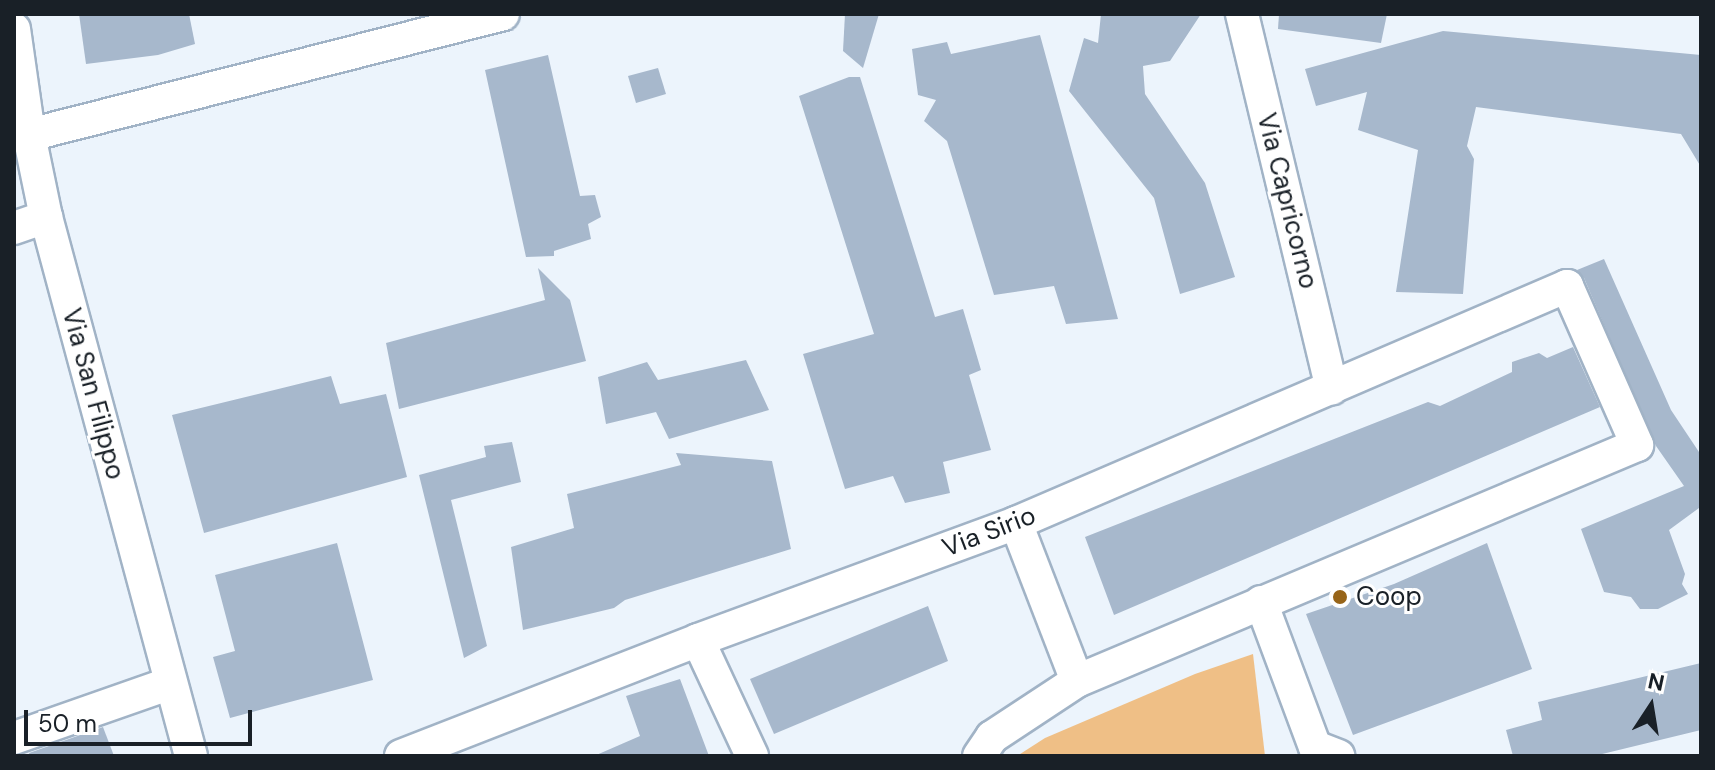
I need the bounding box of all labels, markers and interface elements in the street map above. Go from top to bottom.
street label: Via Capricorno [1250,110,1324,292]
street label: Via San Filippo [55,305,131,483]
street label: Via Sirio [938,500,1040,564]
place label: Coop [1356,581,1422,613]
marker: Coop [1331,588,1349,606]
north arrow [1611,666,1691,746]
text: N [1645,666,1667,698]
scale bar [28,694,256,744]
text: 50 m [38,708,97,739]

